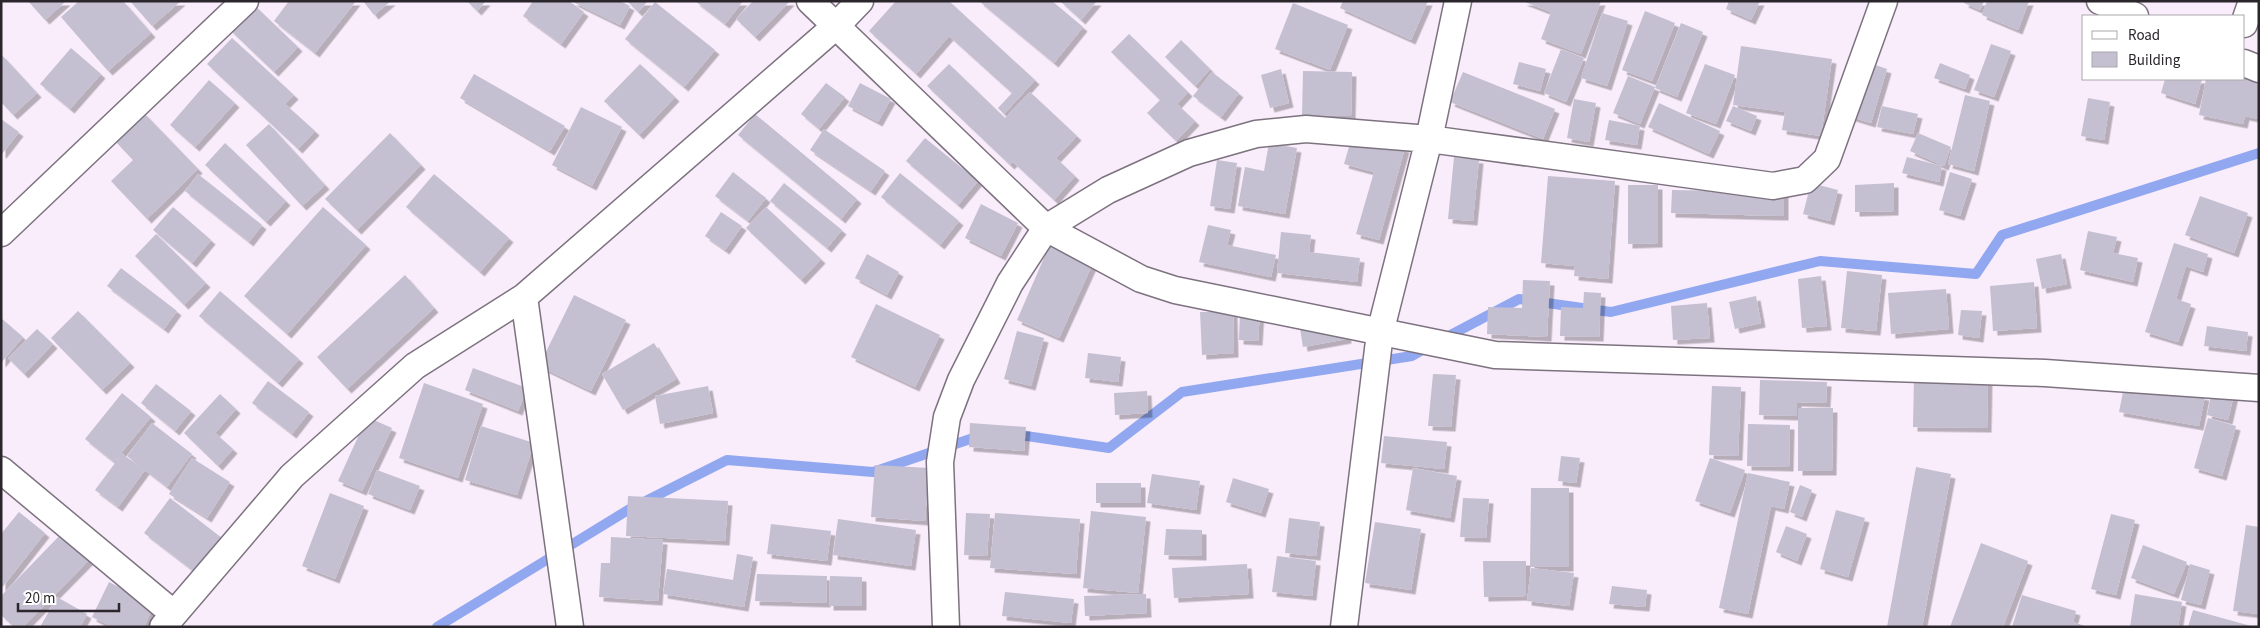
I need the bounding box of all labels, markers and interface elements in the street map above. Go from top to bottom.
legend [2082,15,2245,80]
text: Road [2128,25,2160,46]
text: Building [2128,50,2181,71]
scale bar [18,580,119,612]
text: 20 m [25,588,55,609]

